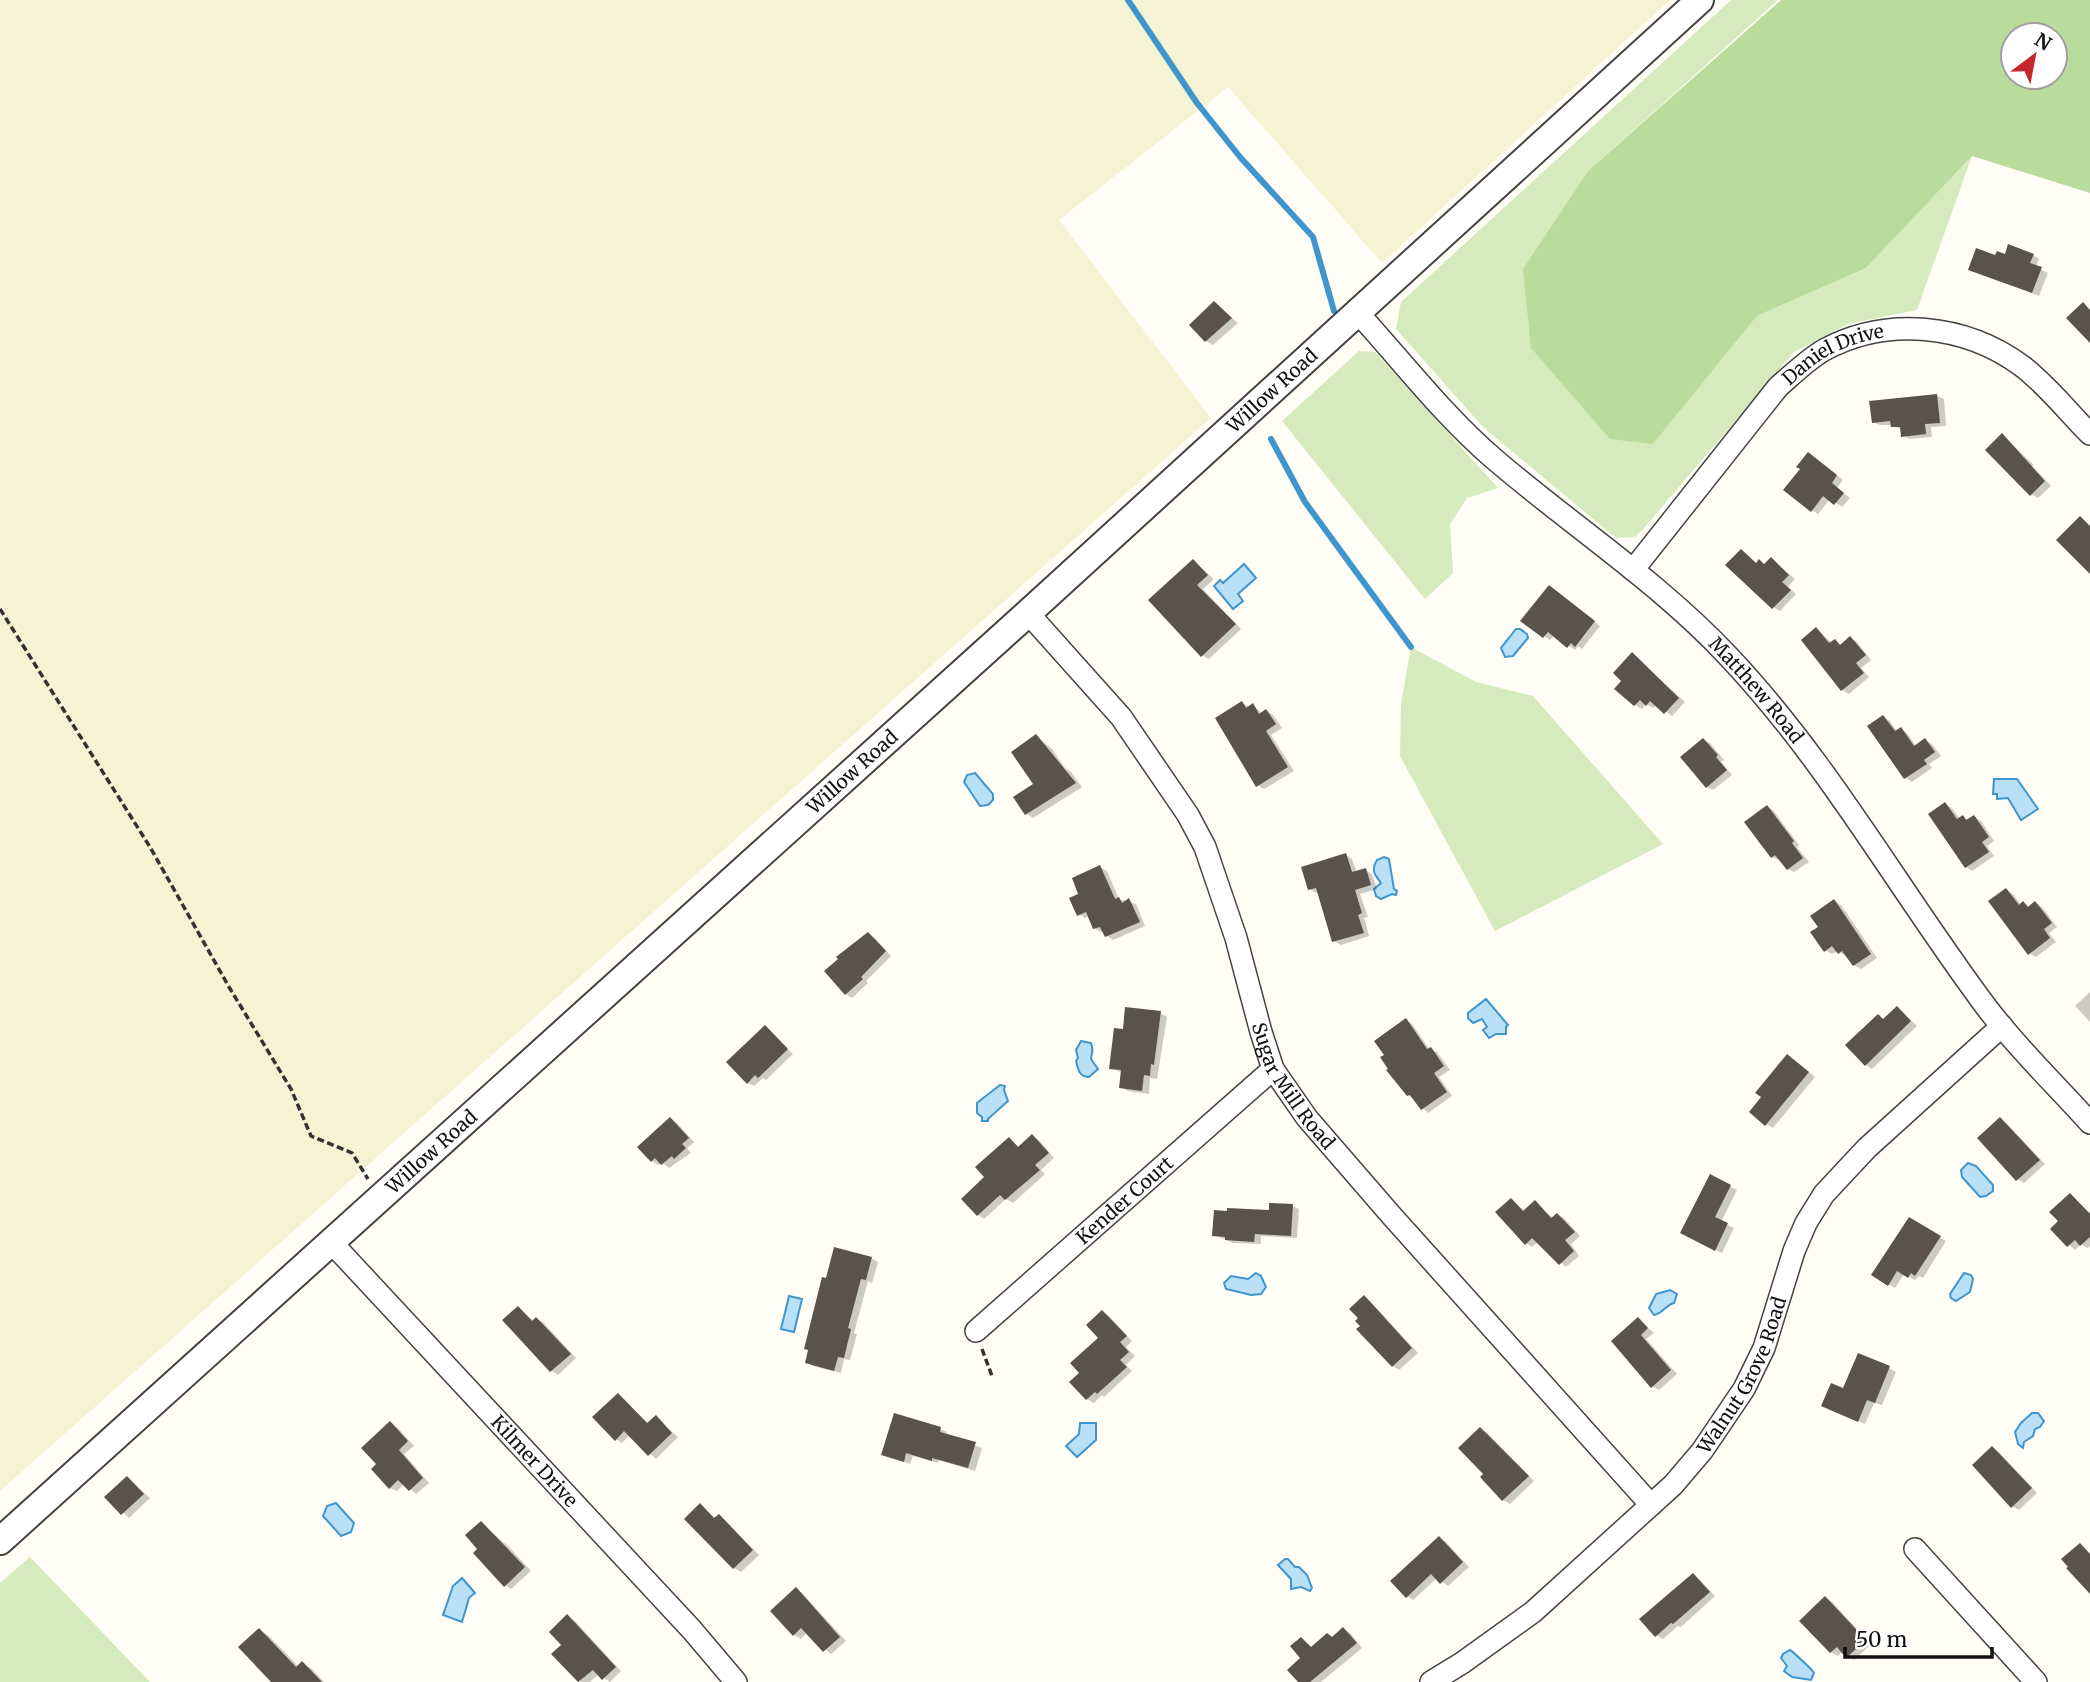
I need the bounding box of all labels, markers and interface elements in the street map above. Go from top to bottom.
north arrow [1999,21,2069,91]
text: N [2030,27,2056,56]
street label: Daniel Drive [1777,319,1885,390]
street label: Willow Road [1221,343,1322,439]
street label: Matthew Road [1704,632,1809,748]
street label: Willow Road [801,724,903,820]
street label: Sugar Mill Road [1247,1020,1340,1154]
street label: Willow Road [380,1104,482,1200]
street label: Kender Court [1071,1150,1178,1249]
street label: Walnut Grove Road [1691,1294,1791,1459]
street label: Kilmer Drive [486,1410,583,1512]
scale bar [1845,1616,1992,1660]
text: 50 m [1856,1626,1907,1653]

